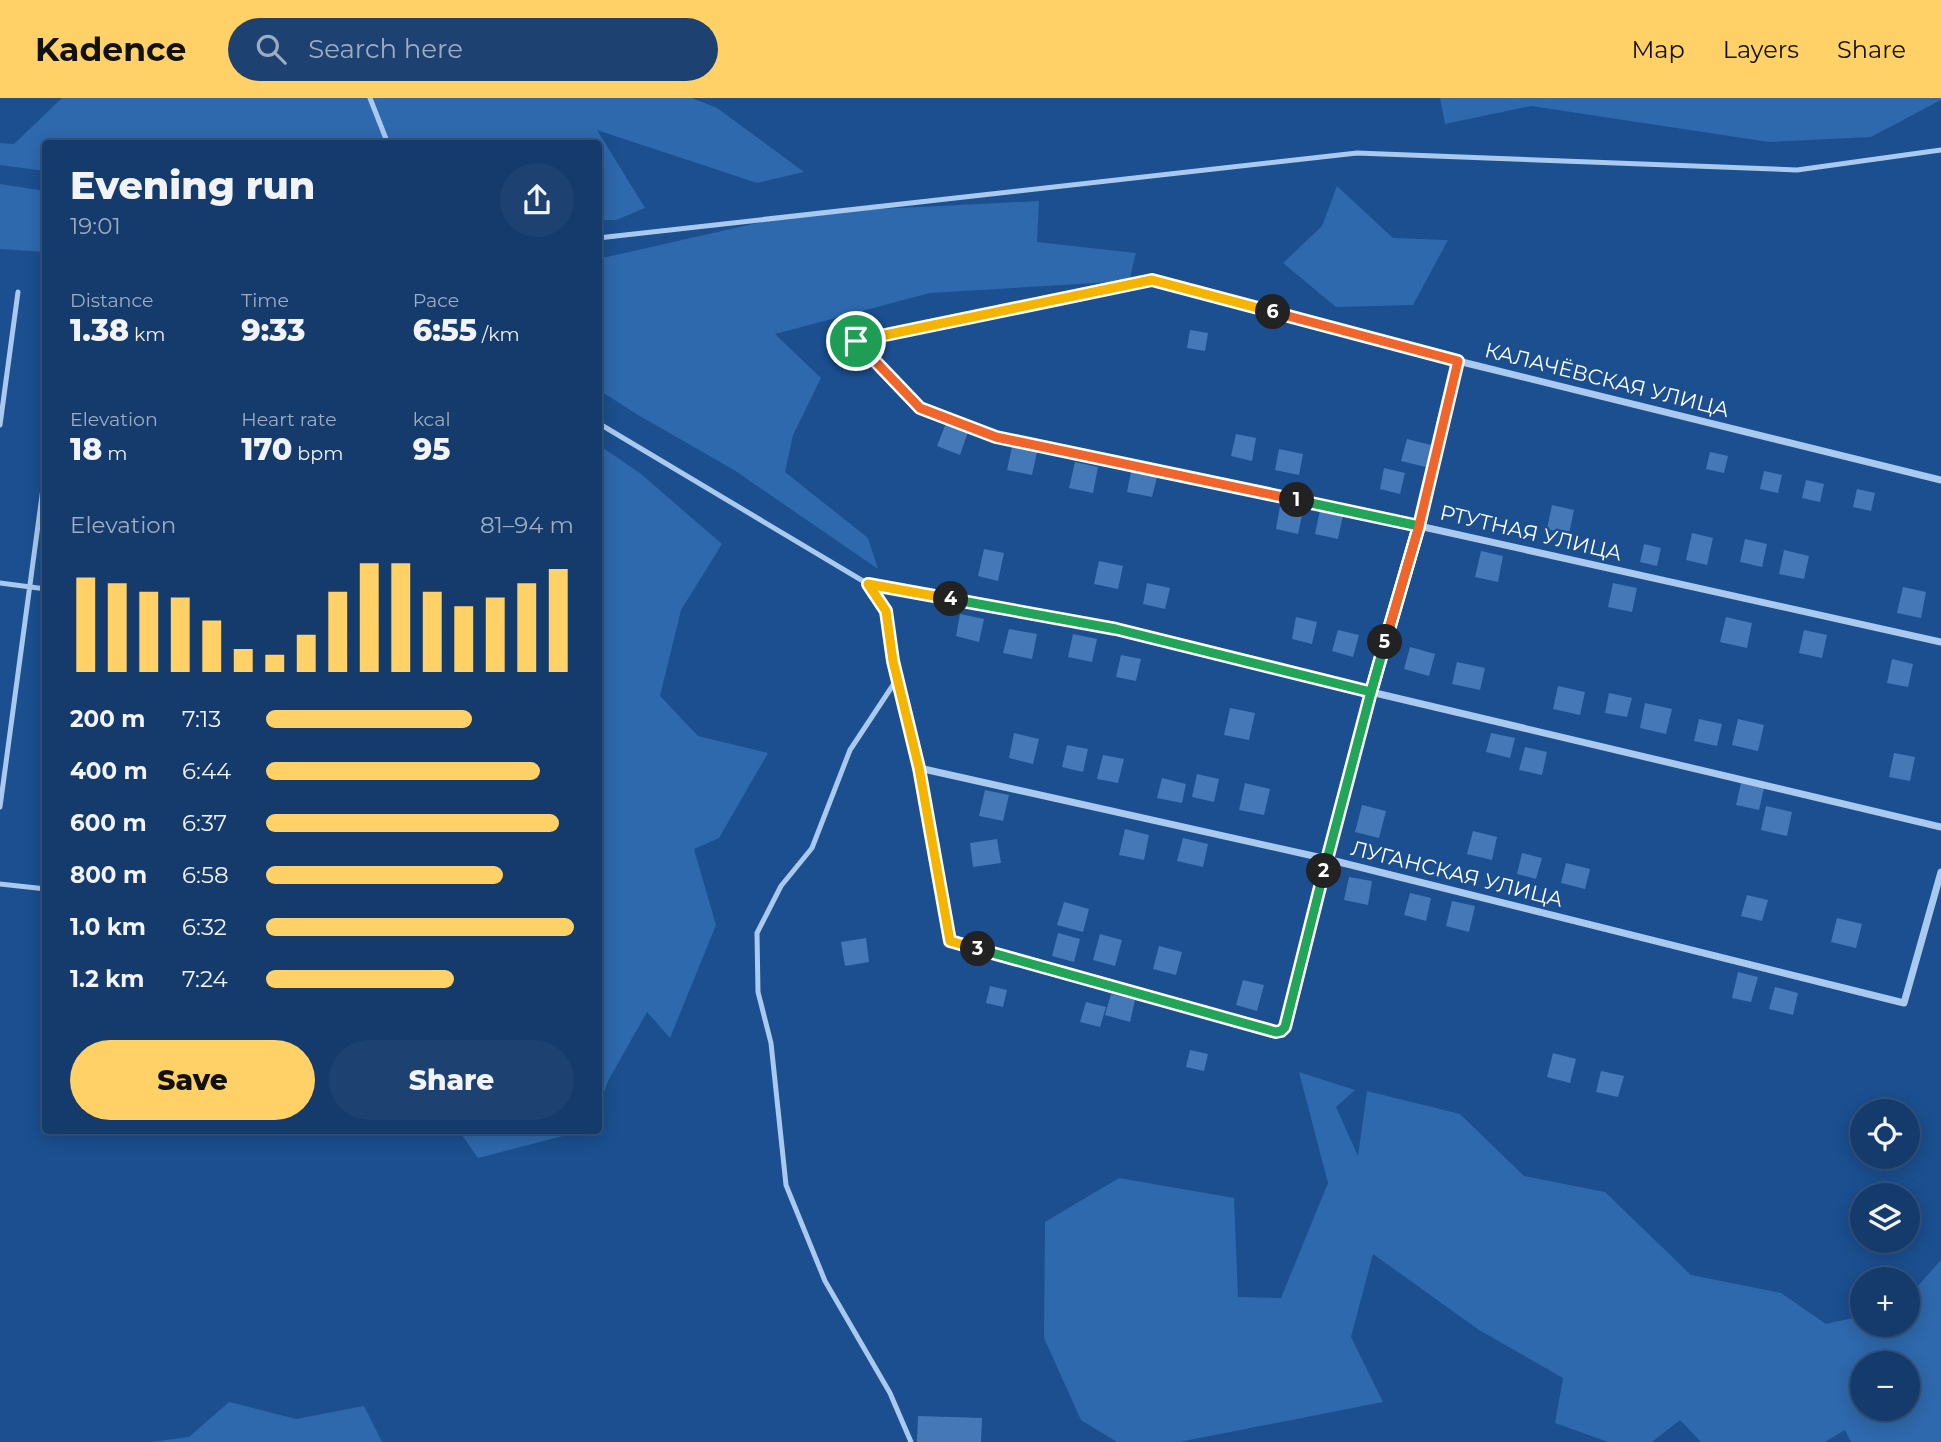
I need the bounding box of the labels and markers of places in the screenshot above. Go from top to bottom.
pin: 6 [1256,294,1290,330]
pin [826,311,886,371]
pin: 1 [1280,482,1314,518]
pin: 4 [934,582,968,616]
pin: 5 [1368,624,1402,660]
pin: 2 [1306,854,1342,888]
pin: 3 [960,932,996,966]

